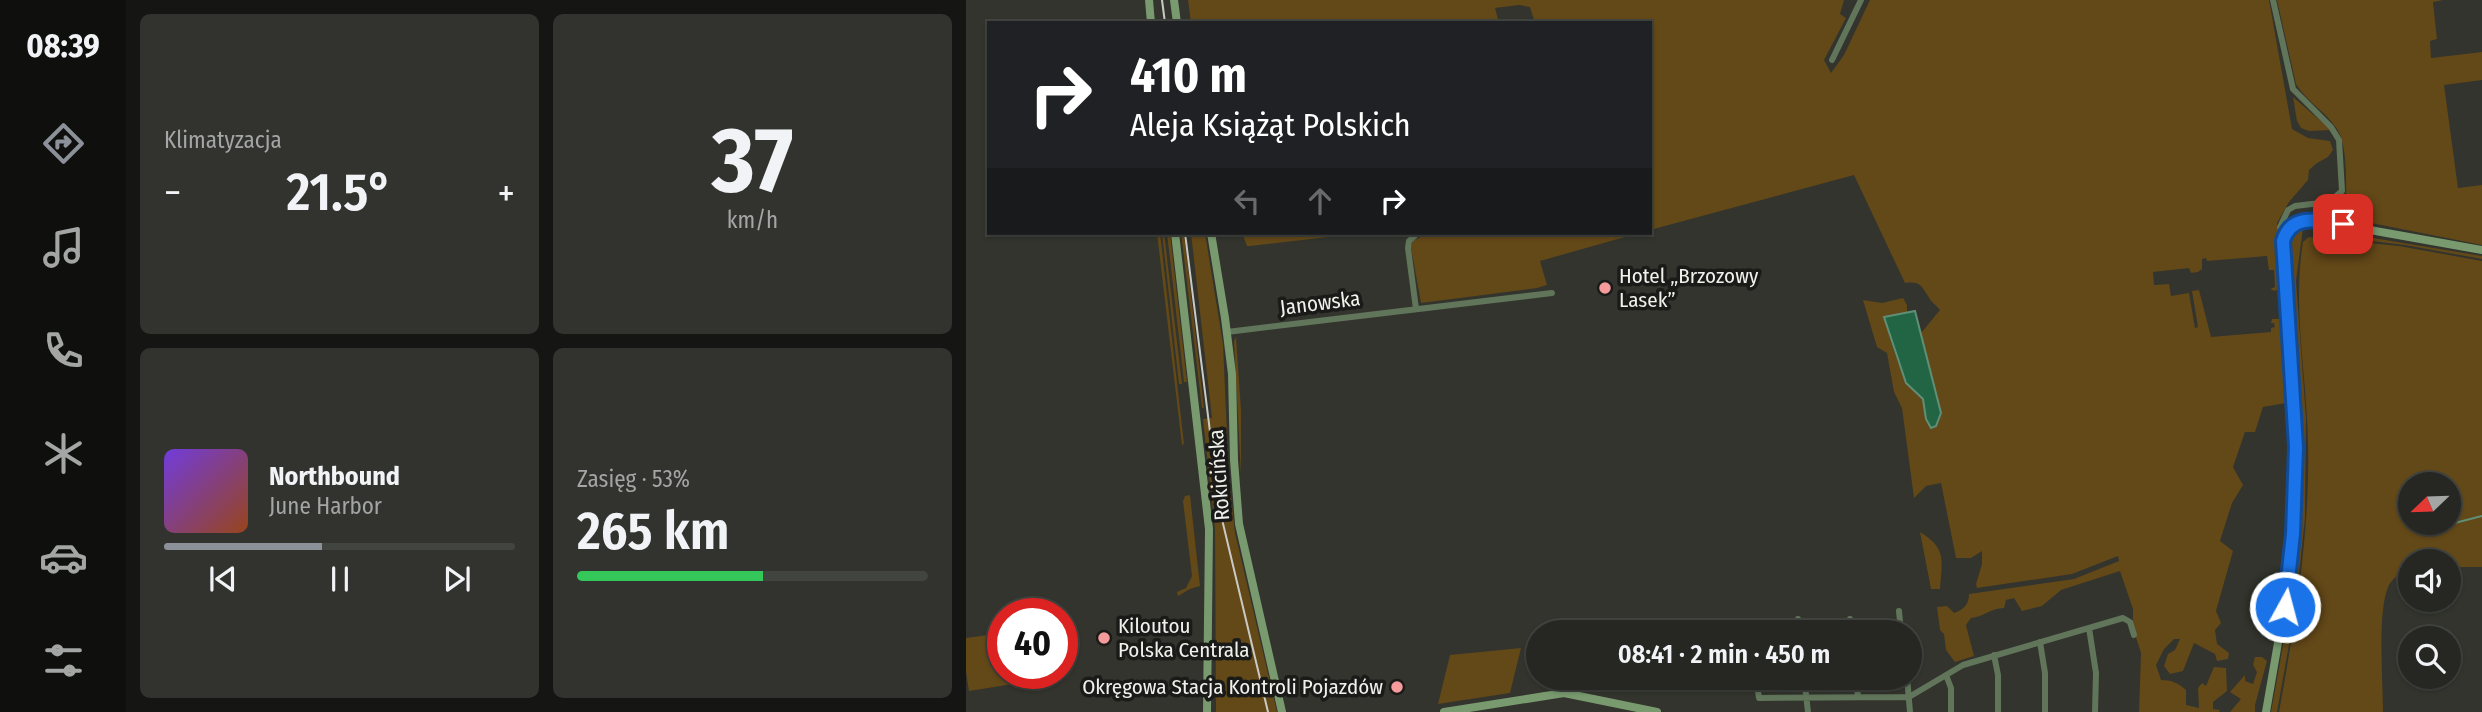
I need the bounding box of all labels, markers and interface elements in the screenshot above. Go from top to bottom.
text: 08:39 [26,27,100,65]
text: 410 m [1130,46,1247,105]
icon: right [1015,49,1106,140]
text: 37 [712,106,793,215]
text: Aleja Książąt Polskich [1130,106,1411,144]
icon: directions [39,119,88,168]
text: Klimatyzacja [164,126,282,154]
text: 21.5° [287,161,392,224]
text: − [164,170,181,216]
text: + [498,170,515,216]
icon: left [1228,182,1266,220]
icon: ahead [1301,182,1339,220]
icon: right [1374,182,1412,220]
pin [2313,194,2373,254]
icon: arrive [2324,205,2362,243]
text: km/h [727,206,778,234]
icon: music [39,223,88,272]
place label: Hotel „Brzozowy Lasek” [1619,263,1759,313]
marker: Hotel „Brzozowy Lasek” [1597,280,1613,296]
street label: Janowska [1278,285,1362,321]
icon: phone [39,326,88,375]
icon: climate [39,429,88,478]
street label: Rokicińska [1203,429,1235,521]
text: Northbound [269,461,400,492]
text: Zasięg · 53% [577,465,690,493]
north arrow [2398,472,2460,536]
map controls [2398,472,2461,689]
text: June Harbor [269,492,382,520]
text: 265 km [577,500,729,563]
icon: car [39,533,88,582]
button: sound [2398,549,2461,612]
icon: previous [204,560,242,598]
icon: pause [321,560,359,598]
icon: next [438,560,476,598]
position arrow [2248,570,2322,644]
speed limit sign: 40 [987,598,1078,689]
place label: Kiloutou Polska Centrala [1118,613,1250,663]
button: search [2398,626,2461,689]
marker: Kiloutou Polska Centrala [1096,630,1112,646]
icon: filters [39,636,88,685]
text: 08:41 · 2 min · 450 m [1618,639,1830,670]
place label: Okręgowa Stacja Kontroli Pojazdów [1082,674,1383,700]
marker: Okręgowa Stacja Kontroli Pojazdów [1389,679,1405,695]

